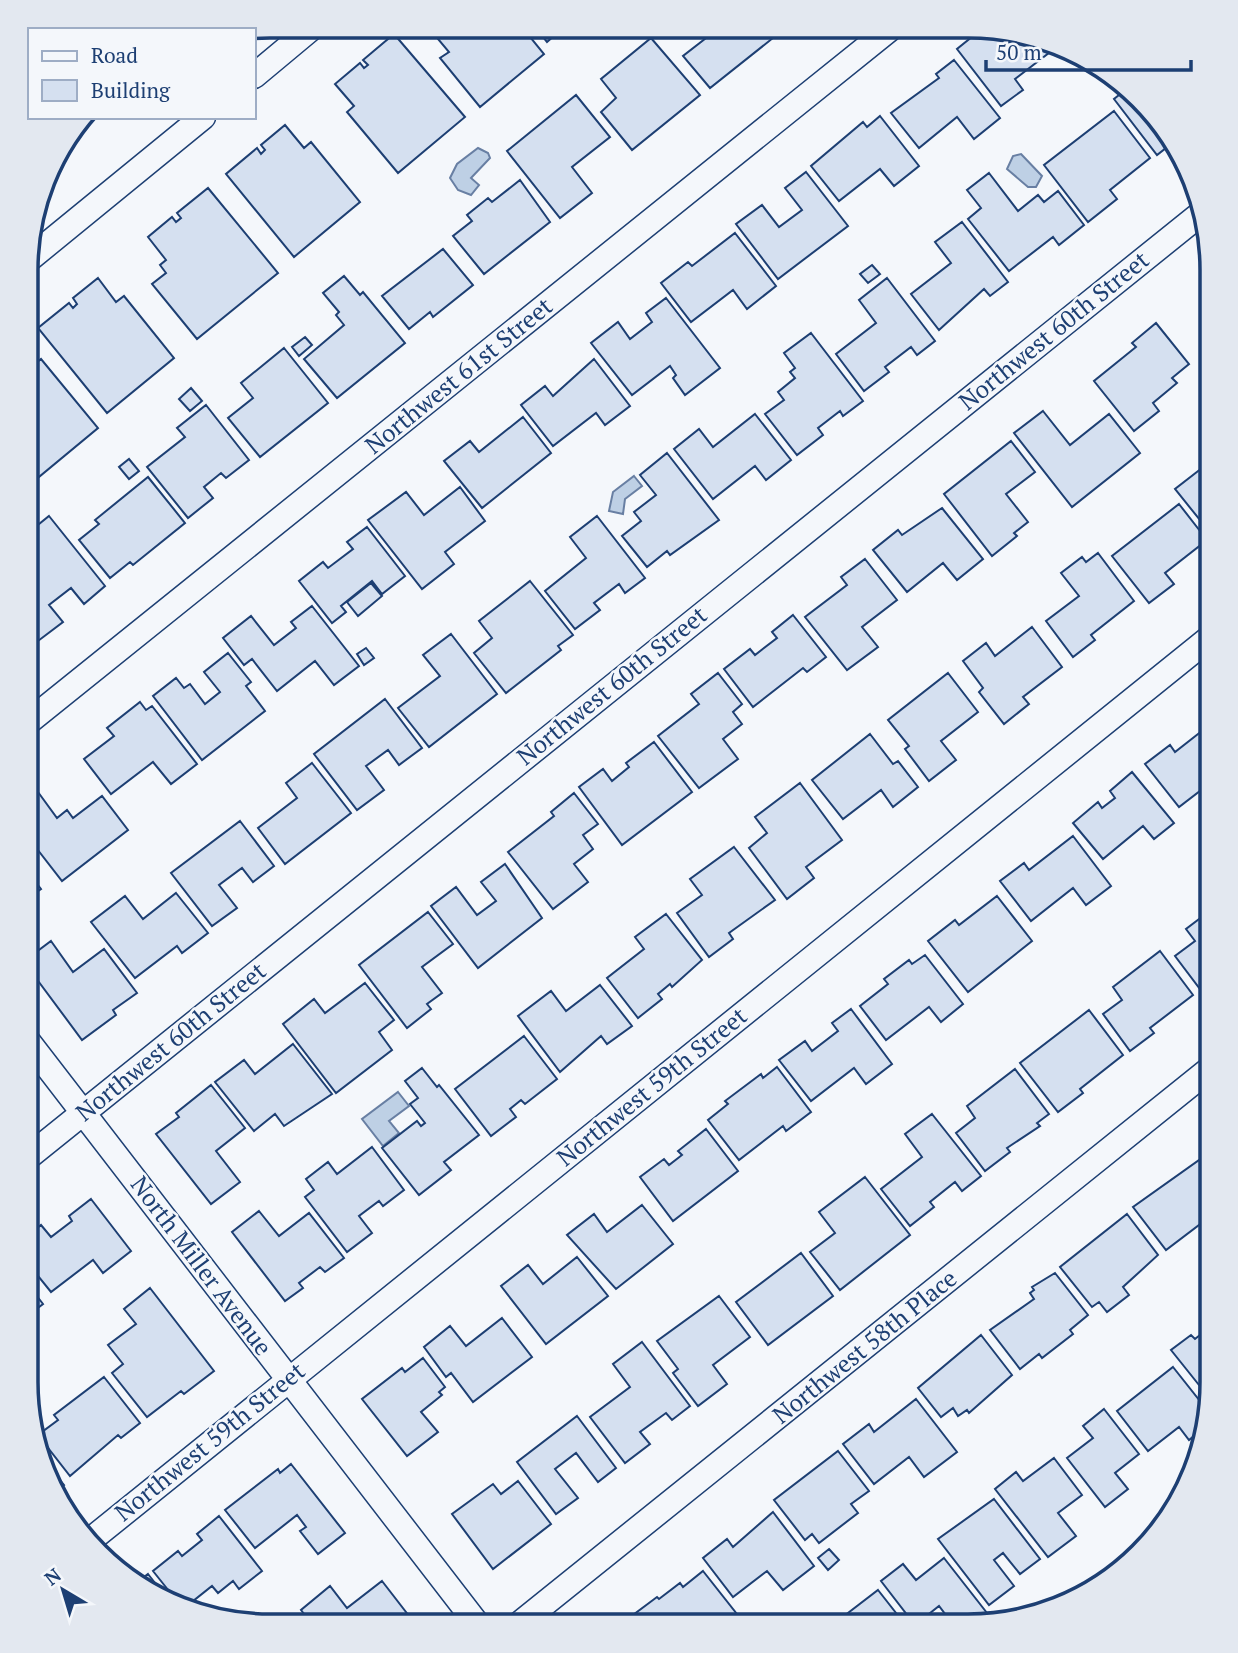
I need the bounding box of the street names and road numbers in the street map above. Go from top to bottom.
street label: Northwest 60th Street [952,244,1155,417]
street label: Northwest 61st Street [358,290,559,461]
street label: Northwest 60th Street [510,599,713,772]
street label: Northwest 60th Street [69,955,272,1128]
street label: Northwest 59th Street [550,1000,753,1173]
street label: North Miller Avenue [124,1169,280,1362]
street label: Northwest 58th Place [766,1262,963,1430]
street label: Northwest 59th Street [108,1355,311,1528]

